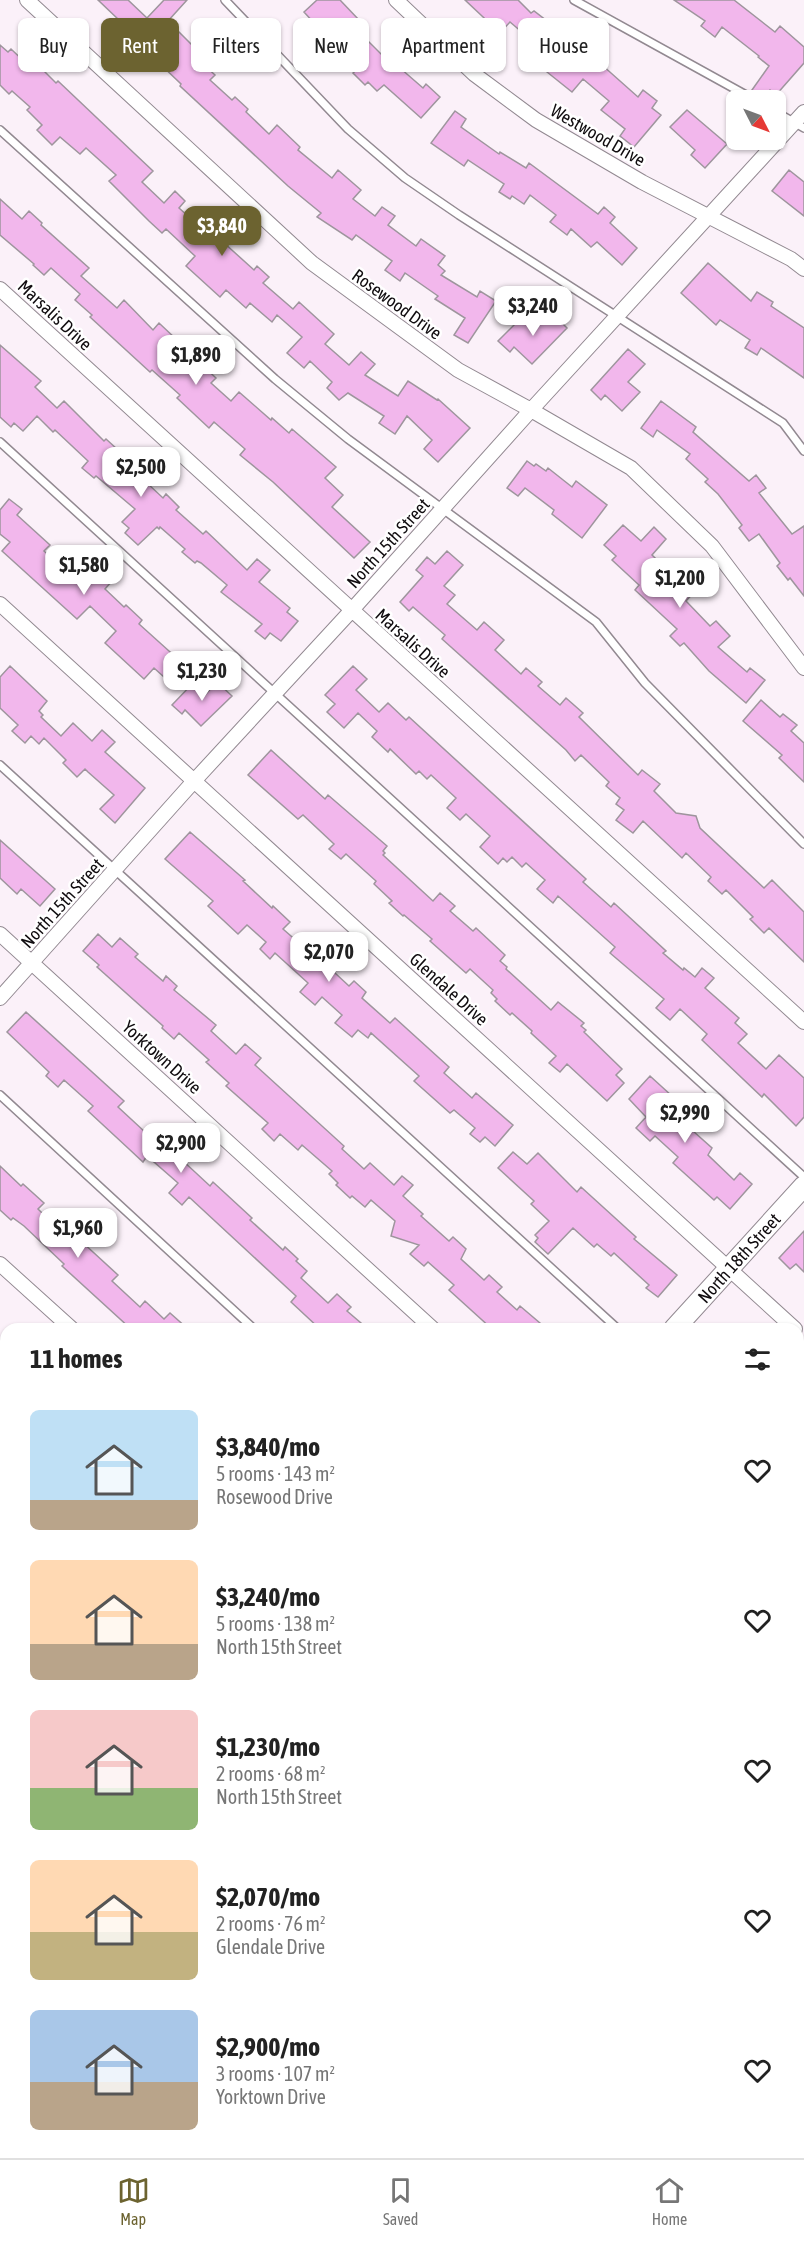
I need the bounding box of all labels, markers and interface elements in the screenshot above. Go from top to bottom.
chip: Buy [18,18,89,72]
chip: Rent [101,18,179,72]
chip: Filters [191,18,281,72]
chip: New [293,18,369,72]
chip: Apartment [381,18,506,72]
chip: House [518,18,609,72]
north arrow [726,90,786,150]
map controls [726,90,786,150]
street label: Westwood Drive [547,99,649,171]
pin: $3,840 [173,206,271,257]
text: $3,840 [197,214,247,237]
street label: Rosewood Drive [348,265,446,343]
street label: Marsalis Drive [14,276,96,354]
pin: $3,240 [484,286,582,337]
text: $3,240 [508,294,558,317]
pin: $1,890 [147,335,245,386]
text: $1,890 [171,343,221,366]
pin: $2,500 [92,447,190,498]
text: $2,500 [116,455,166,478]
street label: North 15th Street [342,494,434,592]
pin: $1,580 [35,545,133,596]
text: $1,580 [59,553,109,576]
pin: $1,200 [631,558,729,609]
text: $1,200 [655,566,705,589]
street label: Marsalis Drive [371,604,455,682]
pin: $1,230 [153,651,251,702]
text: $1,230 [177,659,227,682]
street label: North 15th Street [16,854,108,952]
pin: $2,070 [280,932,378,983]
text: $2,070 [304,940,354,963]
street label: Glendale Drive [406,948,492,1030]
street label: Yorktown Drive [118,1016,206,1098]
pin: $2,990 [636,1093,734,1144]
text: $2,990 [660,1101,710,1124]
pin: $2,900 [132,1123,230,1174]
text: $2,900 [156,1131,206,1154]
pin: $1,960 [29,1208,127,1259]
street label: North 18th Street [693,1209,785,1307]
text: $1,960 [53,1216,103,1239]
icon: filters [741,1343,774,1376]
text: 11 homes [30,1344,123,1374]
text: $3,840/mo [216,1432,320,1462]
icon: home [78,1434,150,1506]
icon: heart [741,1454,774,1487]
text: 5 rooms · 143 m² [216,1462,335,1485]
text: Rosewood Drive [216,1485,333,1508]
text: $3,240/mo [216,1582,320,1612]
icon: home [78,1584,150,1656]
icon: heart [741,1604,774,1637]
text: 5 rooms · 138 m² [216,1612,335,1635]
text: North 15th Street [216,1635,342,1658]
text: $1,230/mo [216,1732,320,1762]
icon: home [78,1734,150,1806]
icon: heart [741,1754,774,1787]
text: 2 rooms · 68 m² [216,1762,326,1785]
text: North 15th Street [216,1785,342,1808]
text: $2,070/mo [216,1882,320,1912]
icon: home [78,1884,150,1956]
icon: heart [741,1904,774,1937]
text: 2 rooms · 76 m² [216,1912,326,1935]
text: Glendale Drive [216,1935,325,1958]
text: $2,900/mo [216,2032,320,2062]
icon: home [78,2034,150,2106]
icon: heart [741,2054,774,2087]
text: 3 rooms · 107 m² [216,2062,335,2085]
text: Yorktown Drive [216,2085,326,2108]
tab: Map [117,2174,150,2228]
tab: Saved [383,2174,418,2228]
tab: Home [652,2174,687,2228]

